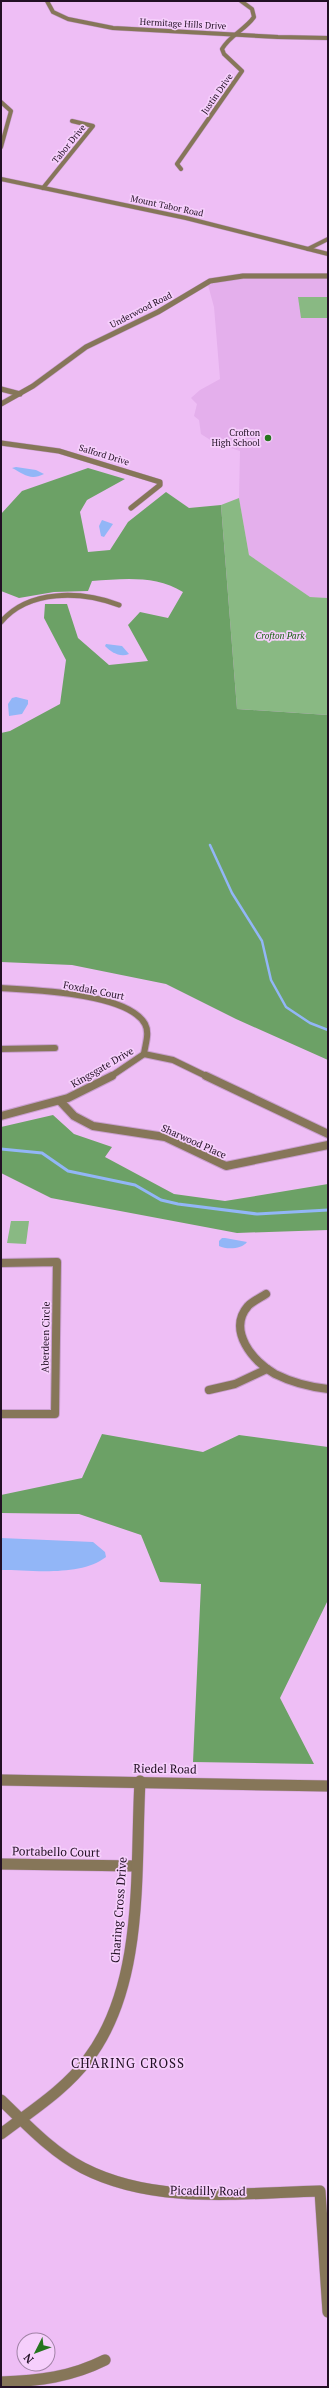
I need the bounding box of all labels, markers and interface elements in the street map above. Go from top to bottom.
street label: Hermitage Hills Drive [139,16,227,32]
street label: Justin Drive [199,71,236,117]
street label: Tabor Drive [50,122,89,166]
street label: Mount Tabor Road [129,192,205,220]
street label: Underwood Road [108,289,174,331]
place label: Crofton High School [212,427,261,449]
marker: Crofton High School [263,433,273,443]
street label: Salford Drive [77,442,131,468]
park label: Crofton Park [256,630,305,642]
street label: Foxdale Court [62,978,126,1003]
street label: Kingsgate Drive [69,1044,136,1091]
street label: Sharwood Place [159,1121,228,1162]
street label: Aberdeen Circle [38,1301,53,1373]
street label: Riedel Road [133,1760,197,1777]
street label: Portabello Court [12,1843,101,1860]
street label: Charing Cross Drive [107,1856,130,1964]
district label: CHARING CROSS [71,2054,185,2072]
street label: Picadilly Road [170,2182,246,2199]
north arrow [16,2332,56,2372]
text: N [20,2350,37,2366]

